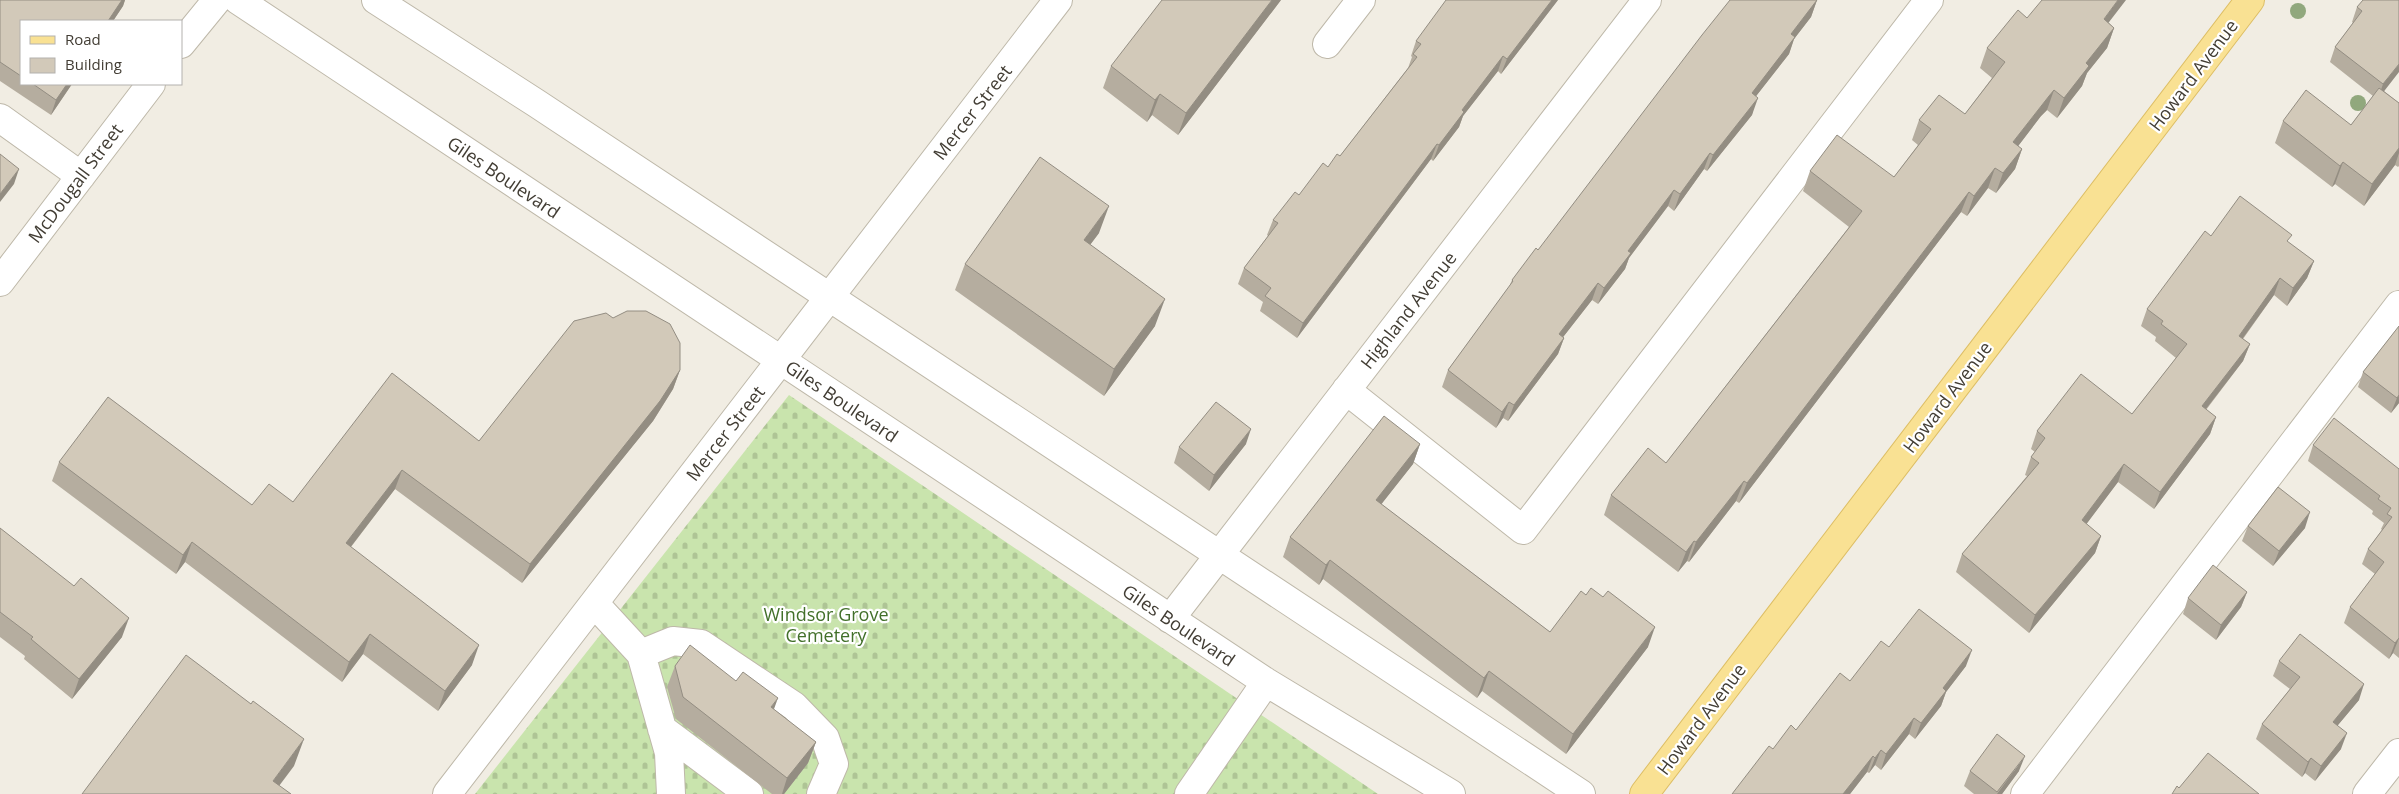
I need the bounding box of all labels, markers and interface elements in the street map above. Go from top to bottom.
street label: Howard Avenue [2143,14,2243,136]
legend [20,20,182,85]
text: Road [65,29,101,49]
text: Building [65,54,122,74]
street label: Mercer Street [927,59,1017,165]
street label: McDougall Street [22,118,128,248]
street label: Giles Boulevard [443,130,565,224]
street label: Highland Avenue [1355,246,1461,374]
street label: Howard Avenue [1897,336,1997,458]
street label: Giles Boulevard [781,354,903,448]
street label: Mercer Street [680,380,770,486]
street label: Giles Boulevard [1118,578,1240,672]
park label: Windsor Grove Cemetery [763,602,889,647]
street label: Howard Avenue [1651,658,1751,780]

